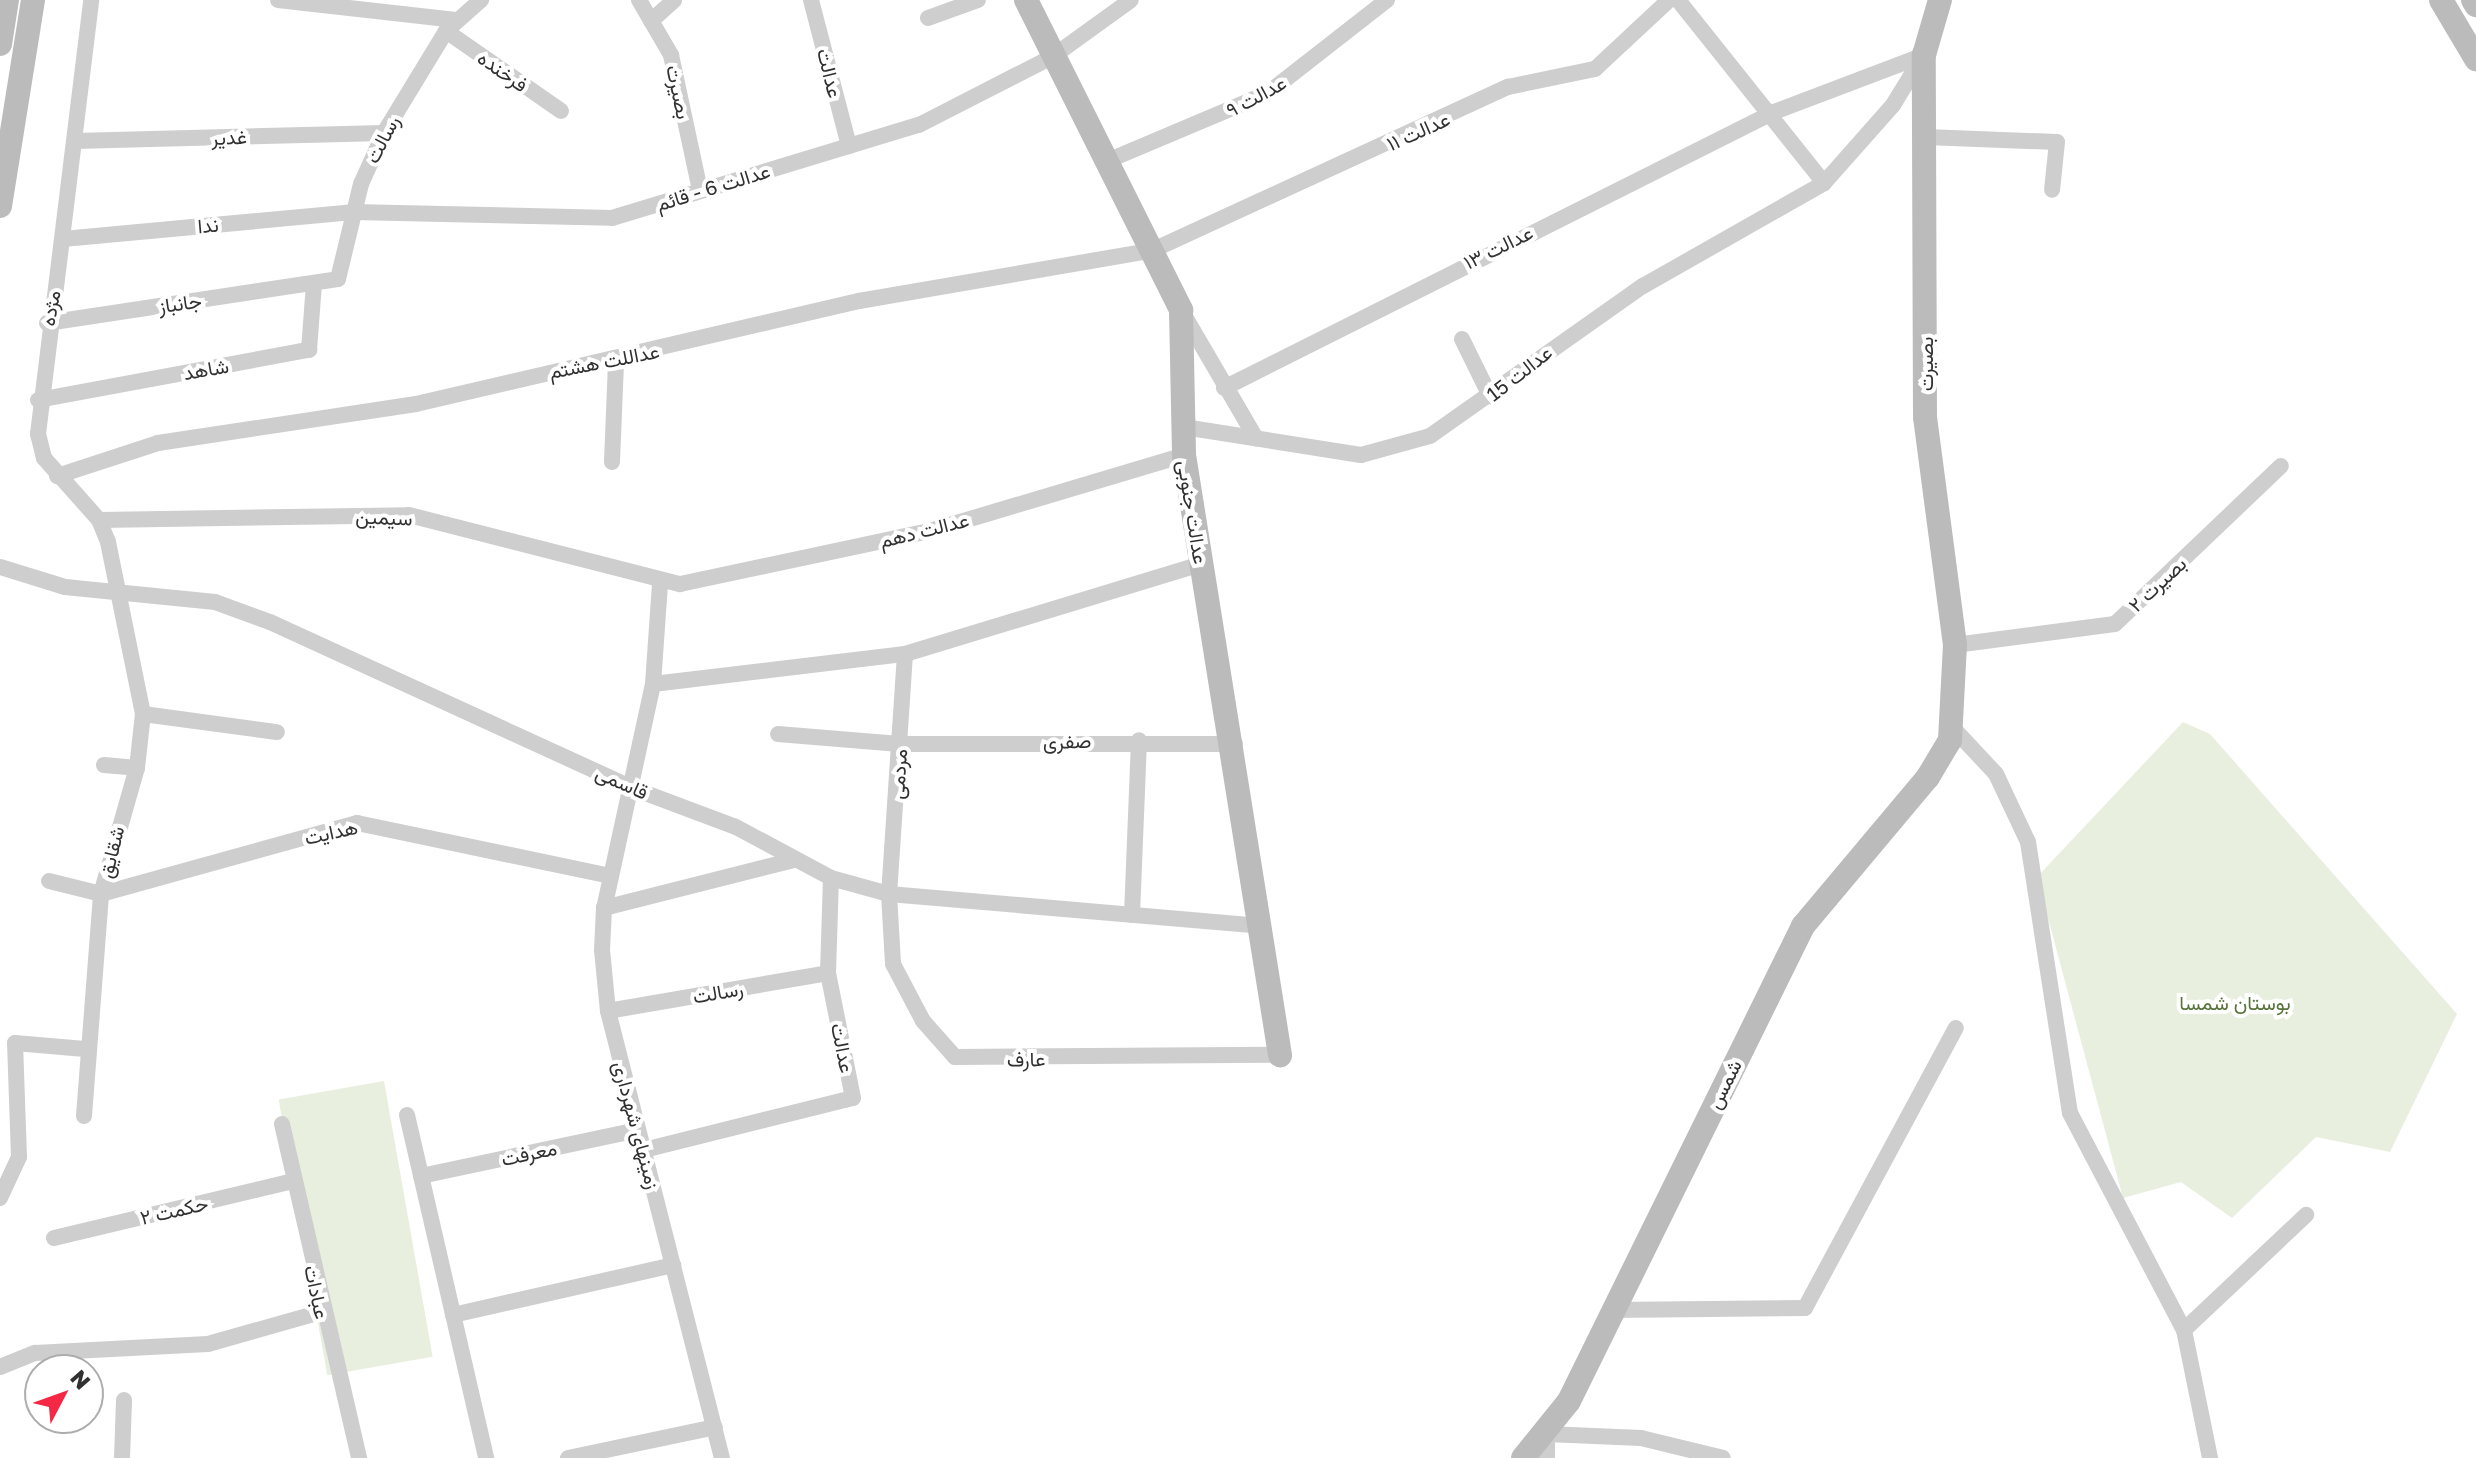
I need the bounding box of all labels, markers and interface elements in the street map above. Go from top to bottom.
street label: فرخنده [473,45,533,97]
street label: عدالت [812,46,848,100]
street label: بصیرت [662,63,696,121]
street label: عدالت ۹ [1222,70,1290,122]
street label: عدالت ۱۱ [1383,106,1453,156]
street label: رسالت [360,111,404,167]
street label: غدیر [211,124,247,150]
street label: عدالت 6 - قائم [653,158,773,216]
street label: ندا [197,212,219,238]
street label: عدالت ۱۳ [1459,220,1537,274]
street label: مژده [35,288,65,328]
street label: جانباز [157,288,203,318]
street label: بصیرت [1913,337,1937,391]
street label: عداللت هشتم [547,339,661,383]
street label: عدالت 15 [1482,340,1556,406]
street label: شاهد [181,353,231,385]
street label: عدالت جنوبی [1173,458,1213,566]
street label: سیمین [355,504,413,530]
street label: عدالت دهم [877,507,971,553]
street label: بصیرت ۲ [2123,551,2191,617]
street label: صفری [1043,729,1091,753]
street label: مردمی [884,748,912,800]
street label: قاسمی [592,760,652,804]
street label: هدایت [302,815,360,849]
street label: شقایق [93,824,129,880]
street label: رسالت [691,976,745,1008]
park label: بوستان شمسا [2179,990,2291,1014]
street label: عدالت [826,1021,860,1075]
street label: عارف [1007,1047,1045,1071]
street label: شمس [1702,1055,1746,1113]
street label: زمینهای شهرداری [608,1058,666,1192]
street label: معرفت [499,1135,559,1171]
street label: حکمت ۲ [138,1191,210,1229]
street label: عبادات [300,1263,334,1321]
north arrow [24,1354,104,1434]
text: N [65,1364,97,1394]

